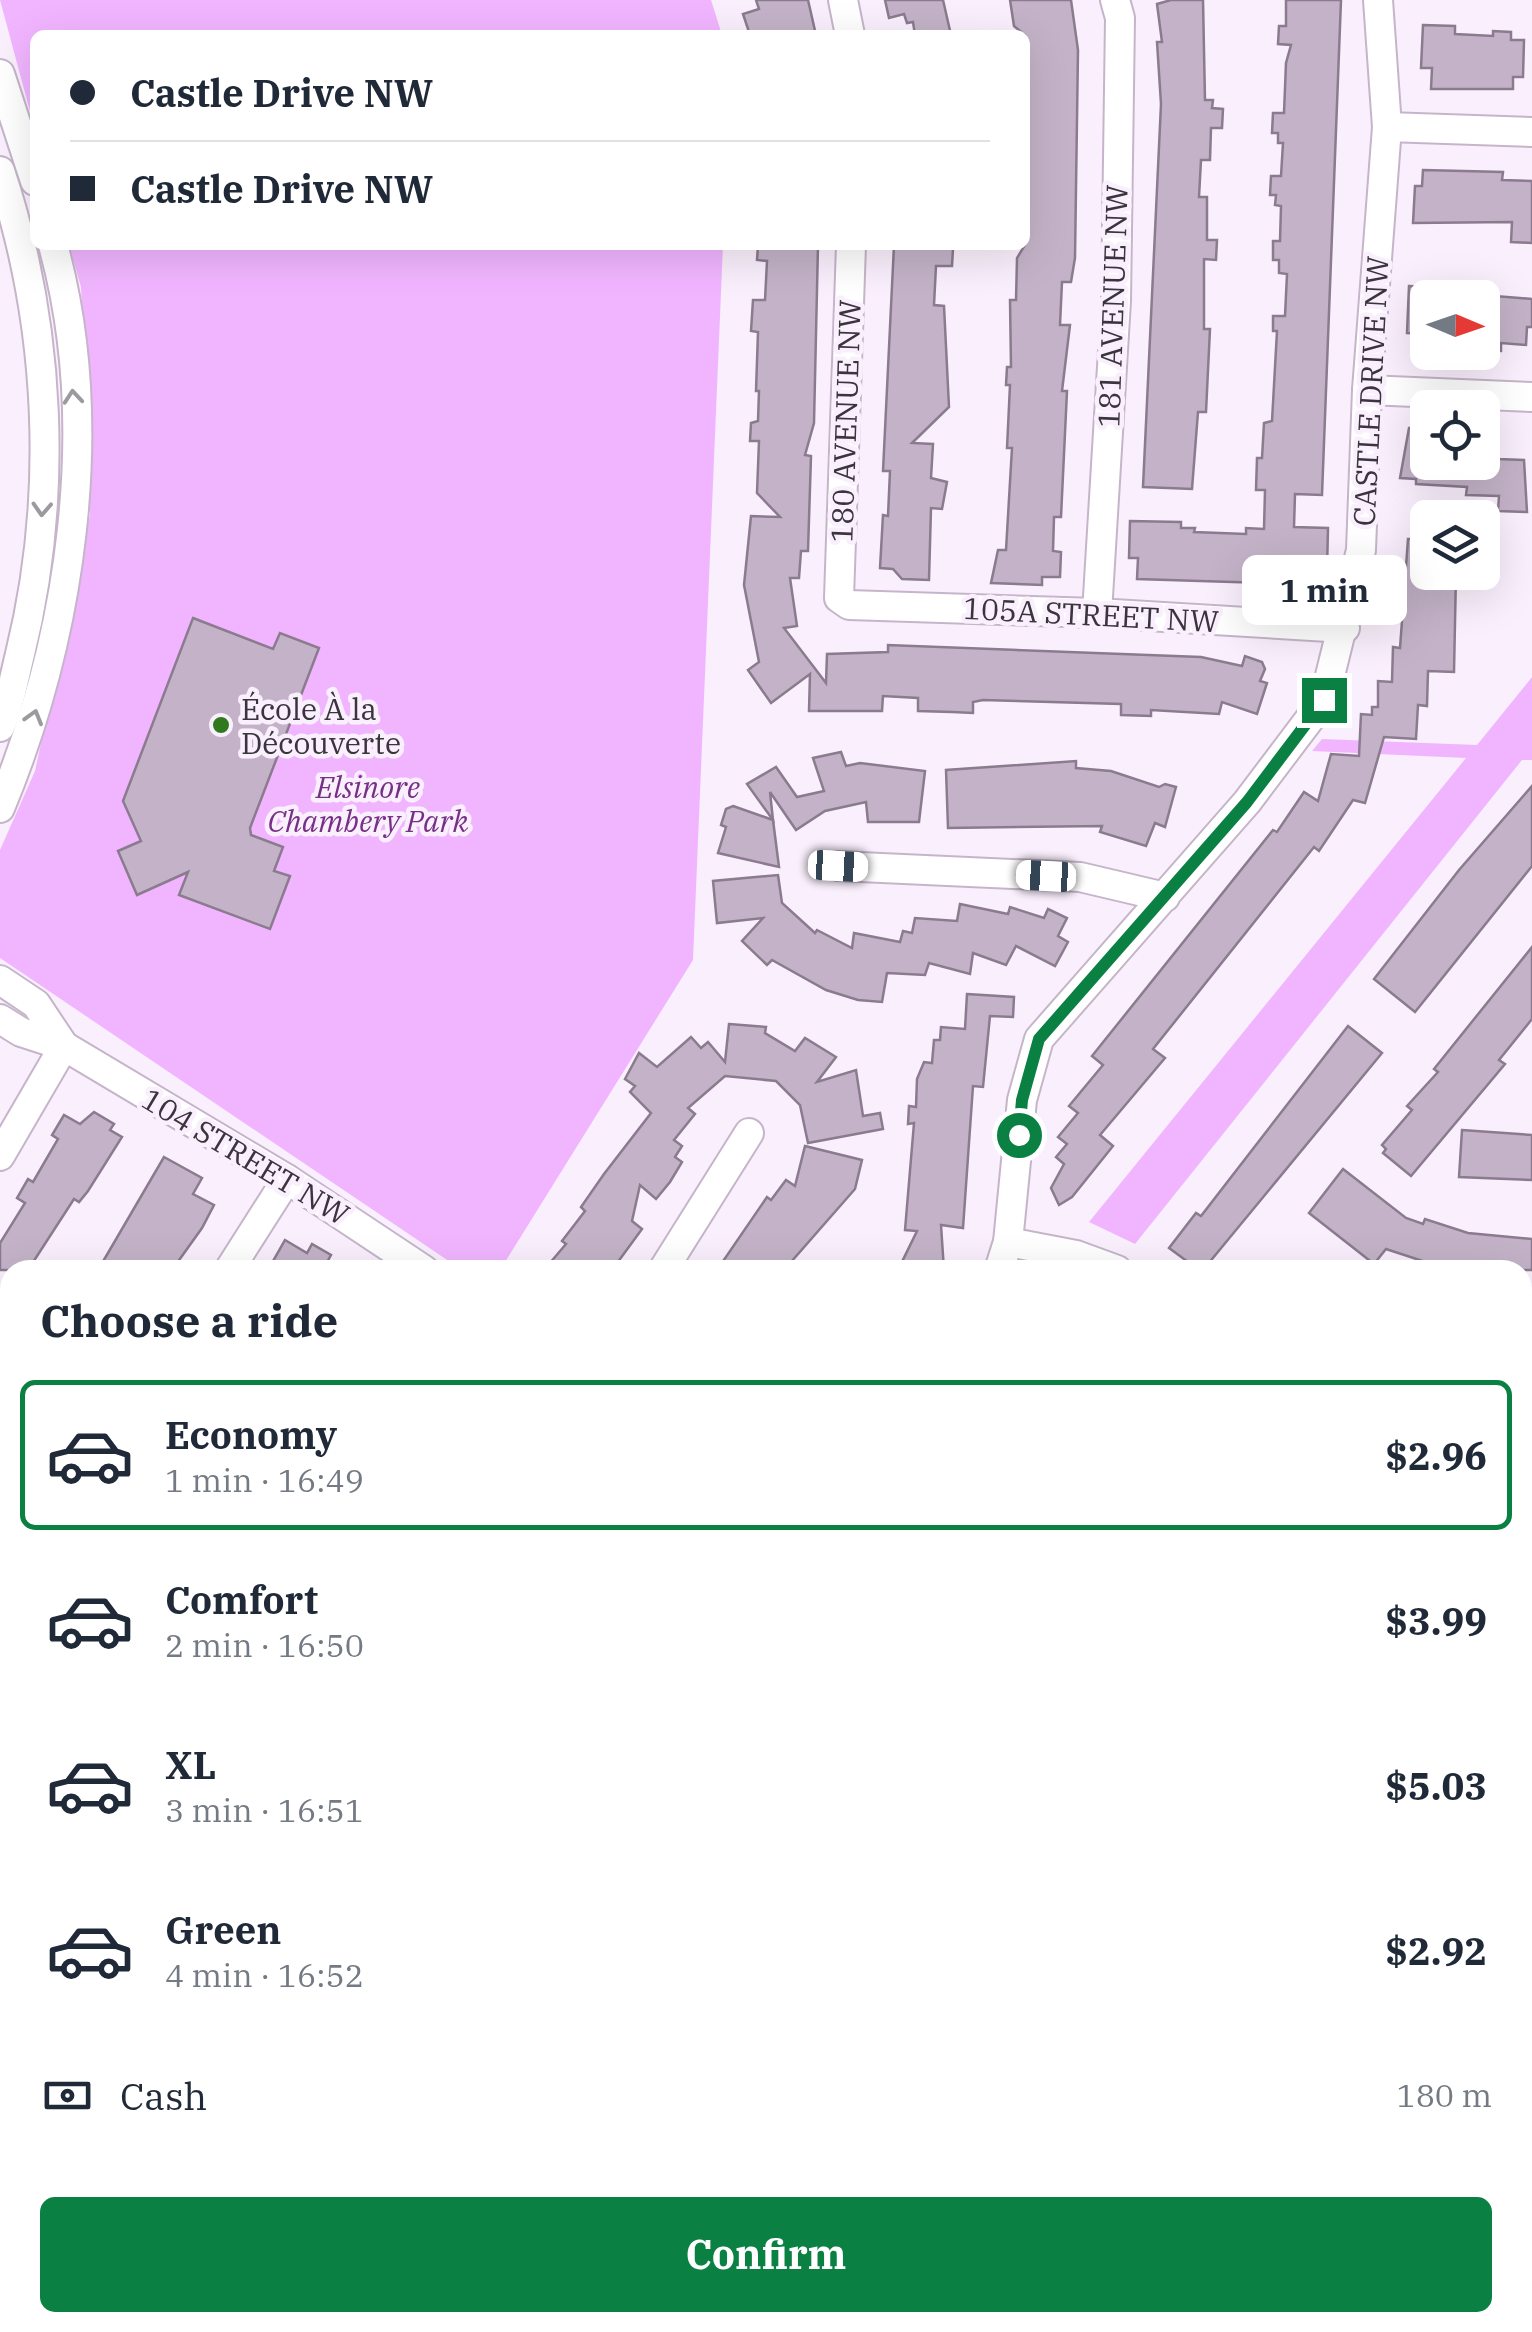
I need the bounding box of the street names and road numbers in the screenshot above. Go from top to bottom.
street label: 181 AVENUE NW [1088,184,1136,428]
street label: CASTLE DRIVE NW [1343,255,1397,527]
street label: 180 AVENUE NW [821,299,869,543]
street label: 105A STREET NW [962,588,1220,640]
street label: 104 STREET NW [135,1079,357,1233]

